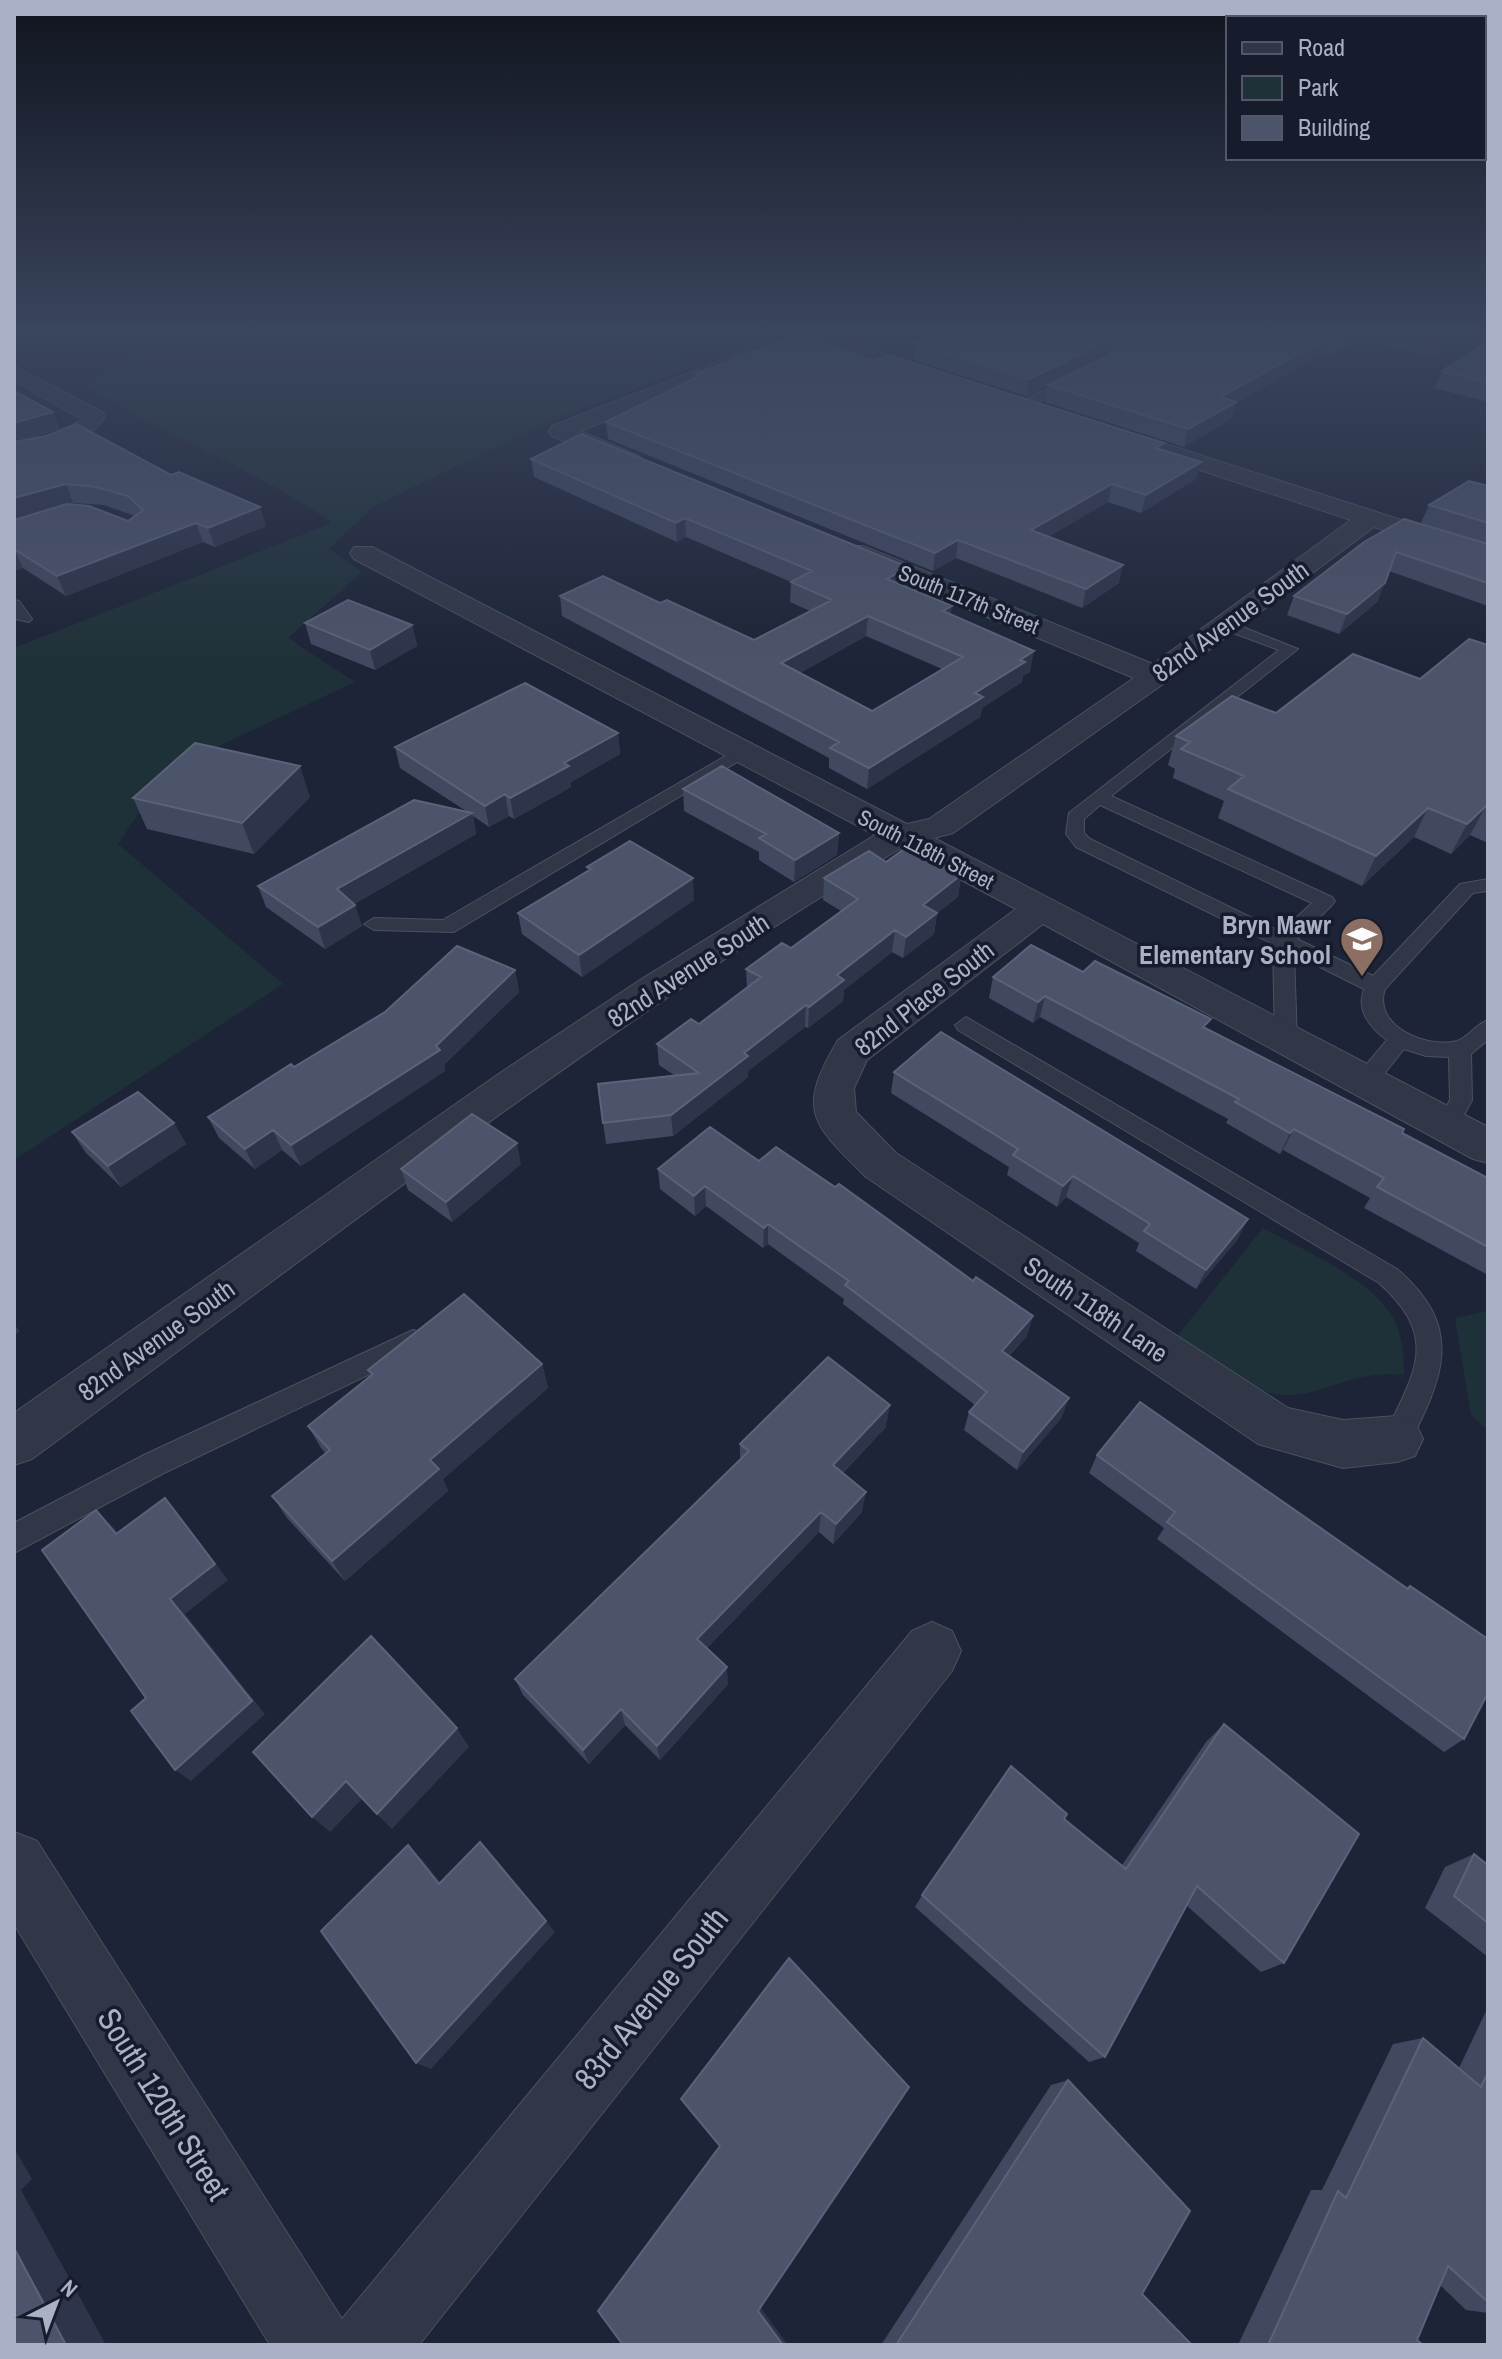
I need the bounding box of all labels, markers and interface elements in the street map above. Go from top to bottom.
legend [1226,16,1486,160]
text: Road [1298,31,1345,63]
text: Park [1298,71,1339,103]
text: Building [1298,111,1370,143]
street label: 82nd Avenue South [1145,552,1315,690]
street label: South 117th Street [894,557,1044,641]
street label: South 118th Street [853,802,999,896]
street label: 82nd Avenue South [601,905,775,1035]
place label: Bryn Mawr Elementary School [1139,907,1332,972]
school or university icon: Bryn Mawr Elementary School [1338,915,1386,978]
street label: 82nd Place South [847,932,1001,1064]
street label: South 118th Lane [1017,1248,1175,1370]
street label: 82nd Avenue South [71,1271,241,1409]
street label: 83rd Avenue South [564,1898,738,2098]
street label: South 120th Street [88,2000,240,2208]
north arrow [16,2263,96,2343]
text: N [55,2273,84,2304]

